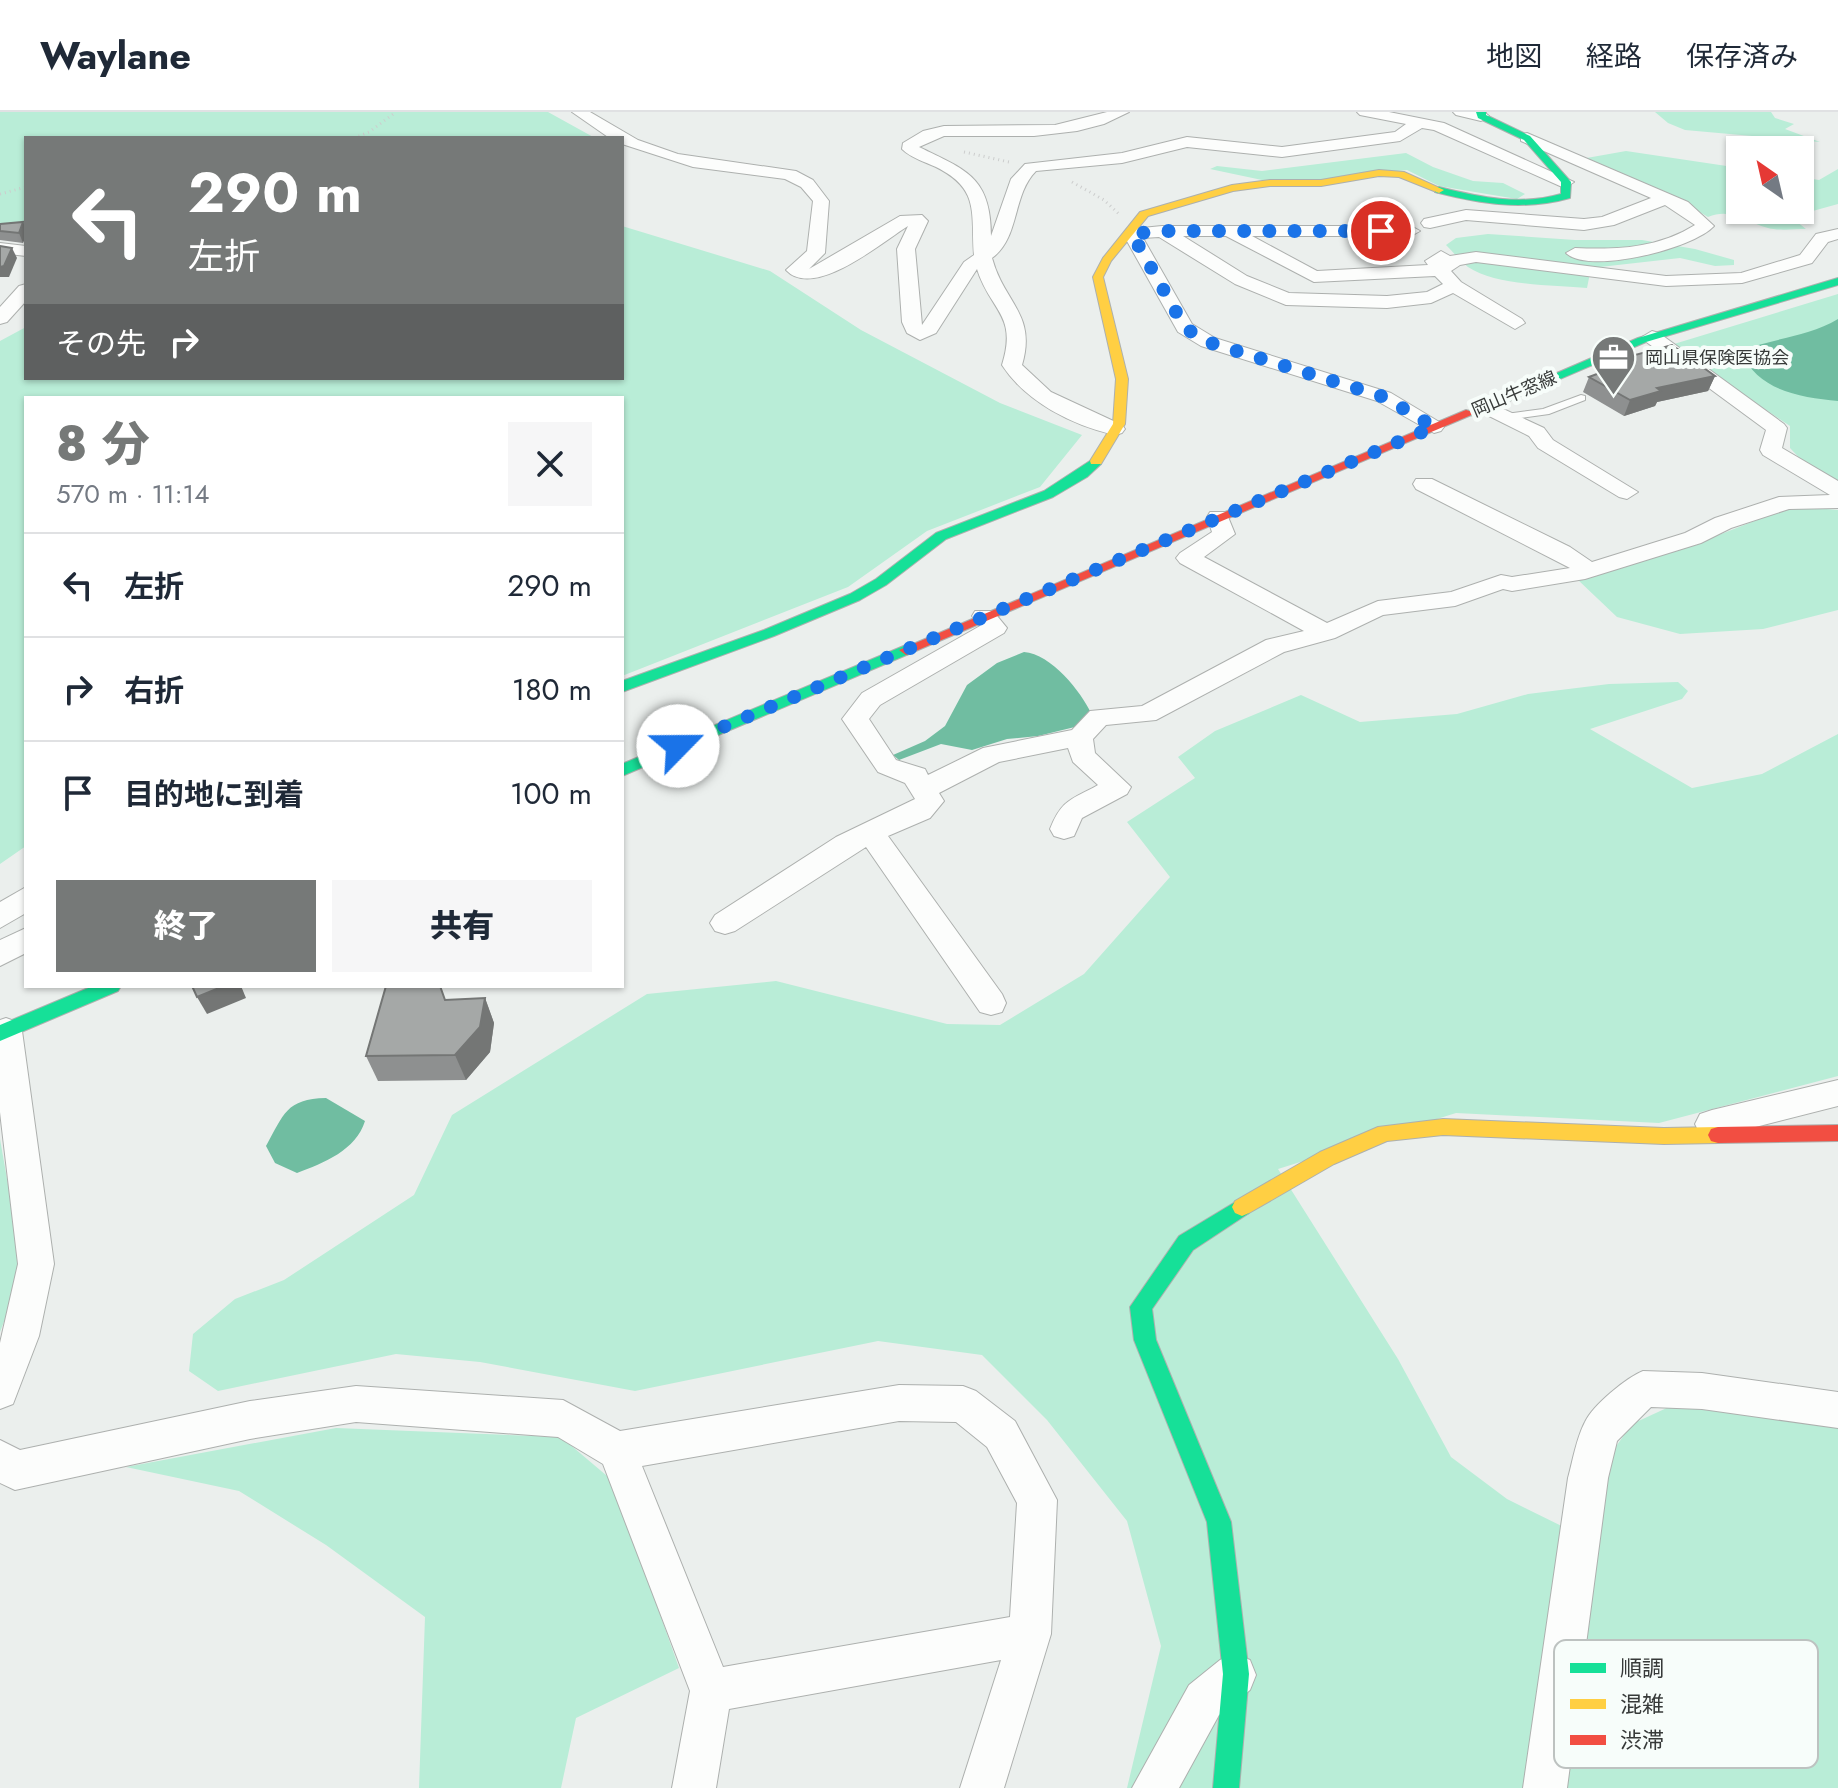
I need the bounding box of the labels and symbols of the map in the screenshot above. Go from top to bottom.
north arrow [1726,136,1814,224]
pin [1347,197,1415,265]
office icon: 岡山県保険医協会 [1590,334,1638,397]
place label: 岡山県保険医協会 [1645,345,1789,371]
street label: 岡山牛窓線 [1467,364,1561,424]
position arrow [636,704,720,788]
legend [1554,1640,1818,1768]
text: 順調 [1620,1652,1664,1684]
text: 混雑 [1620,1688,1664,1720]
text: 渋滞 [1620,1724,1664,1756]

